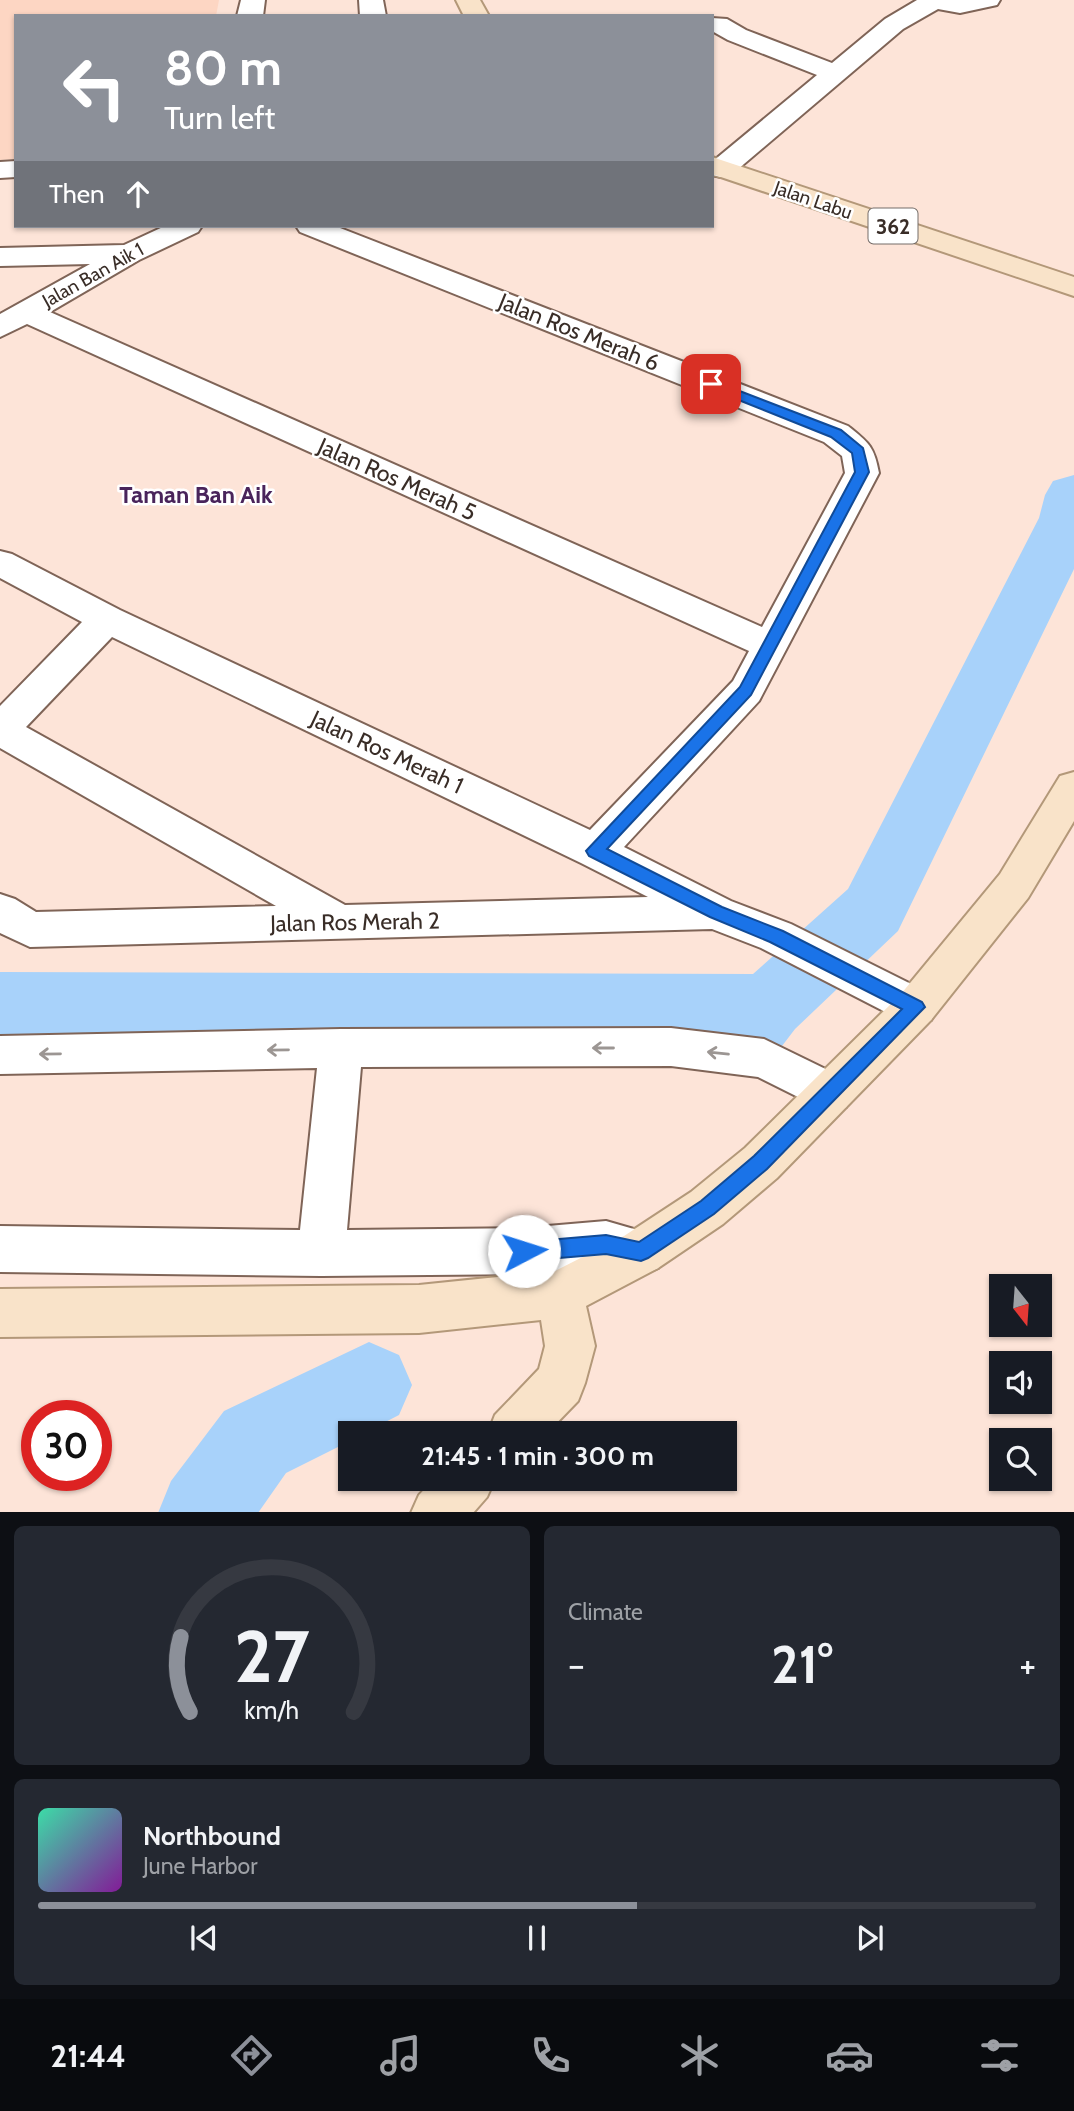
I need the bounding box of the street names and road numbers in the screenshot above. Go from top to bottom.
street label: Jalan Labu [770,176,855,224]
road number: 362 [868,208,917,244]
street label: Jalan Ban Aik 1 [37,238,148,313]
street label: Jalan Ros Merah 6 [494,287,664,377]
street label: Jalan Ros Merah 5 [313,431,481,526]
street label: Jalan Ros Merah 1 [305,704,468,800]
street label: Jalan Ros Merah 2 [269,907,440,937]

